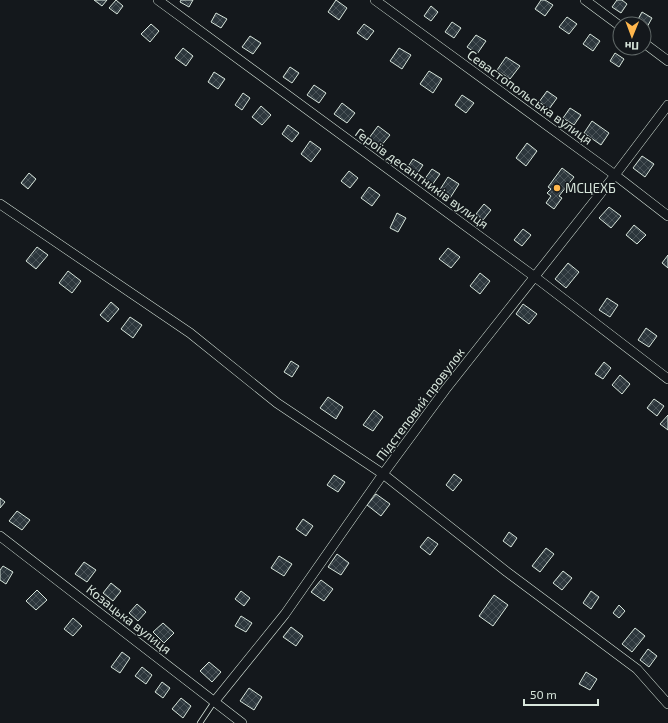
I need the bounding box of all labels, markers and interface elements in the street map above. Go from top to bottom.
north arrow [612,16,652,56]
text: Пн [625,40,639,53]
street label: Севастопольська вулиця [464,46,596,148]
street label: Героїв десантників вулиця [352,124,492,232]
place label: МСЦЕХБ [565,180,616,196]
marker: МСЦЕХБ [552,183,562,193]
street label: Підстеповий провулок [372,344,468,464]
street label: Козацька вулиця [83,581,175,657]
scale bar [524,681,598,707]
text: 50 m [530,687,557,701]

